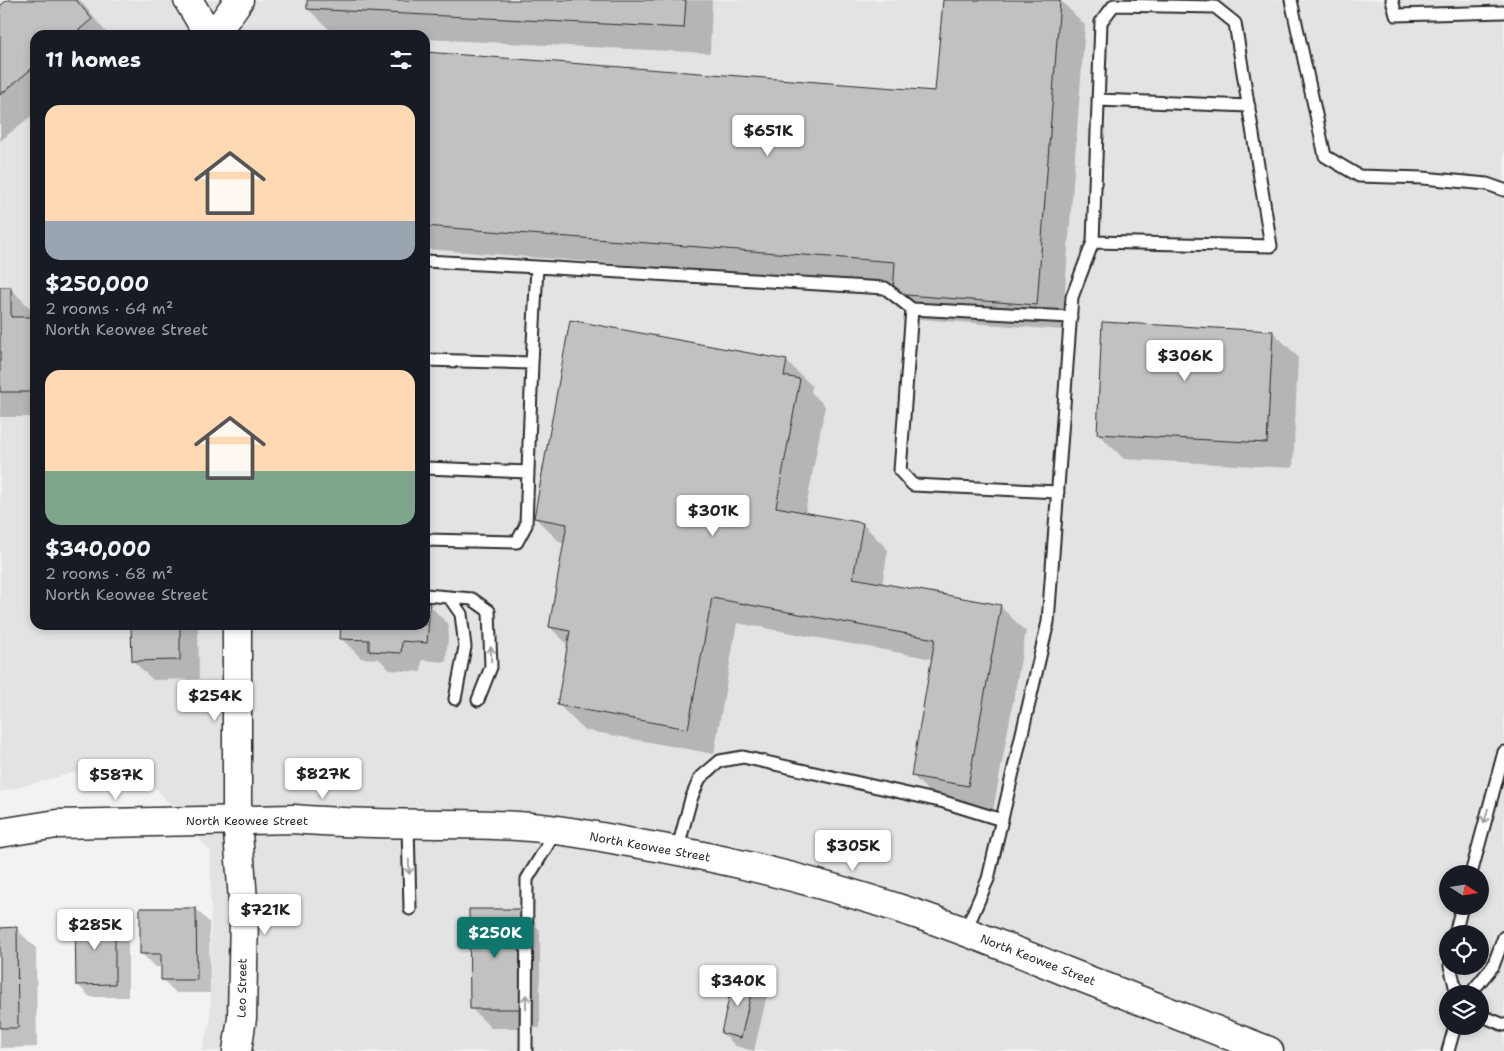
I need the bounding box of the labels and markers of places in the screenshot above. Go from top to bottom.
pin: $651K [733,114,803,157]
pin: $306K [1150,340,1220,382]
pin: $301K [678,494,748,537]
pin: $254K [180,680,250,722]
pin: $587K [81,758,151,801]
pin: $827K [288,758,358,800]
pin: $305K [818,830,888,872]
pin: $721K [230,894,300,936]
pin: $285K [60,908,130,951]
pin: $250K [460,916,530,959]
pin: $340K [703,964,773,1007]

